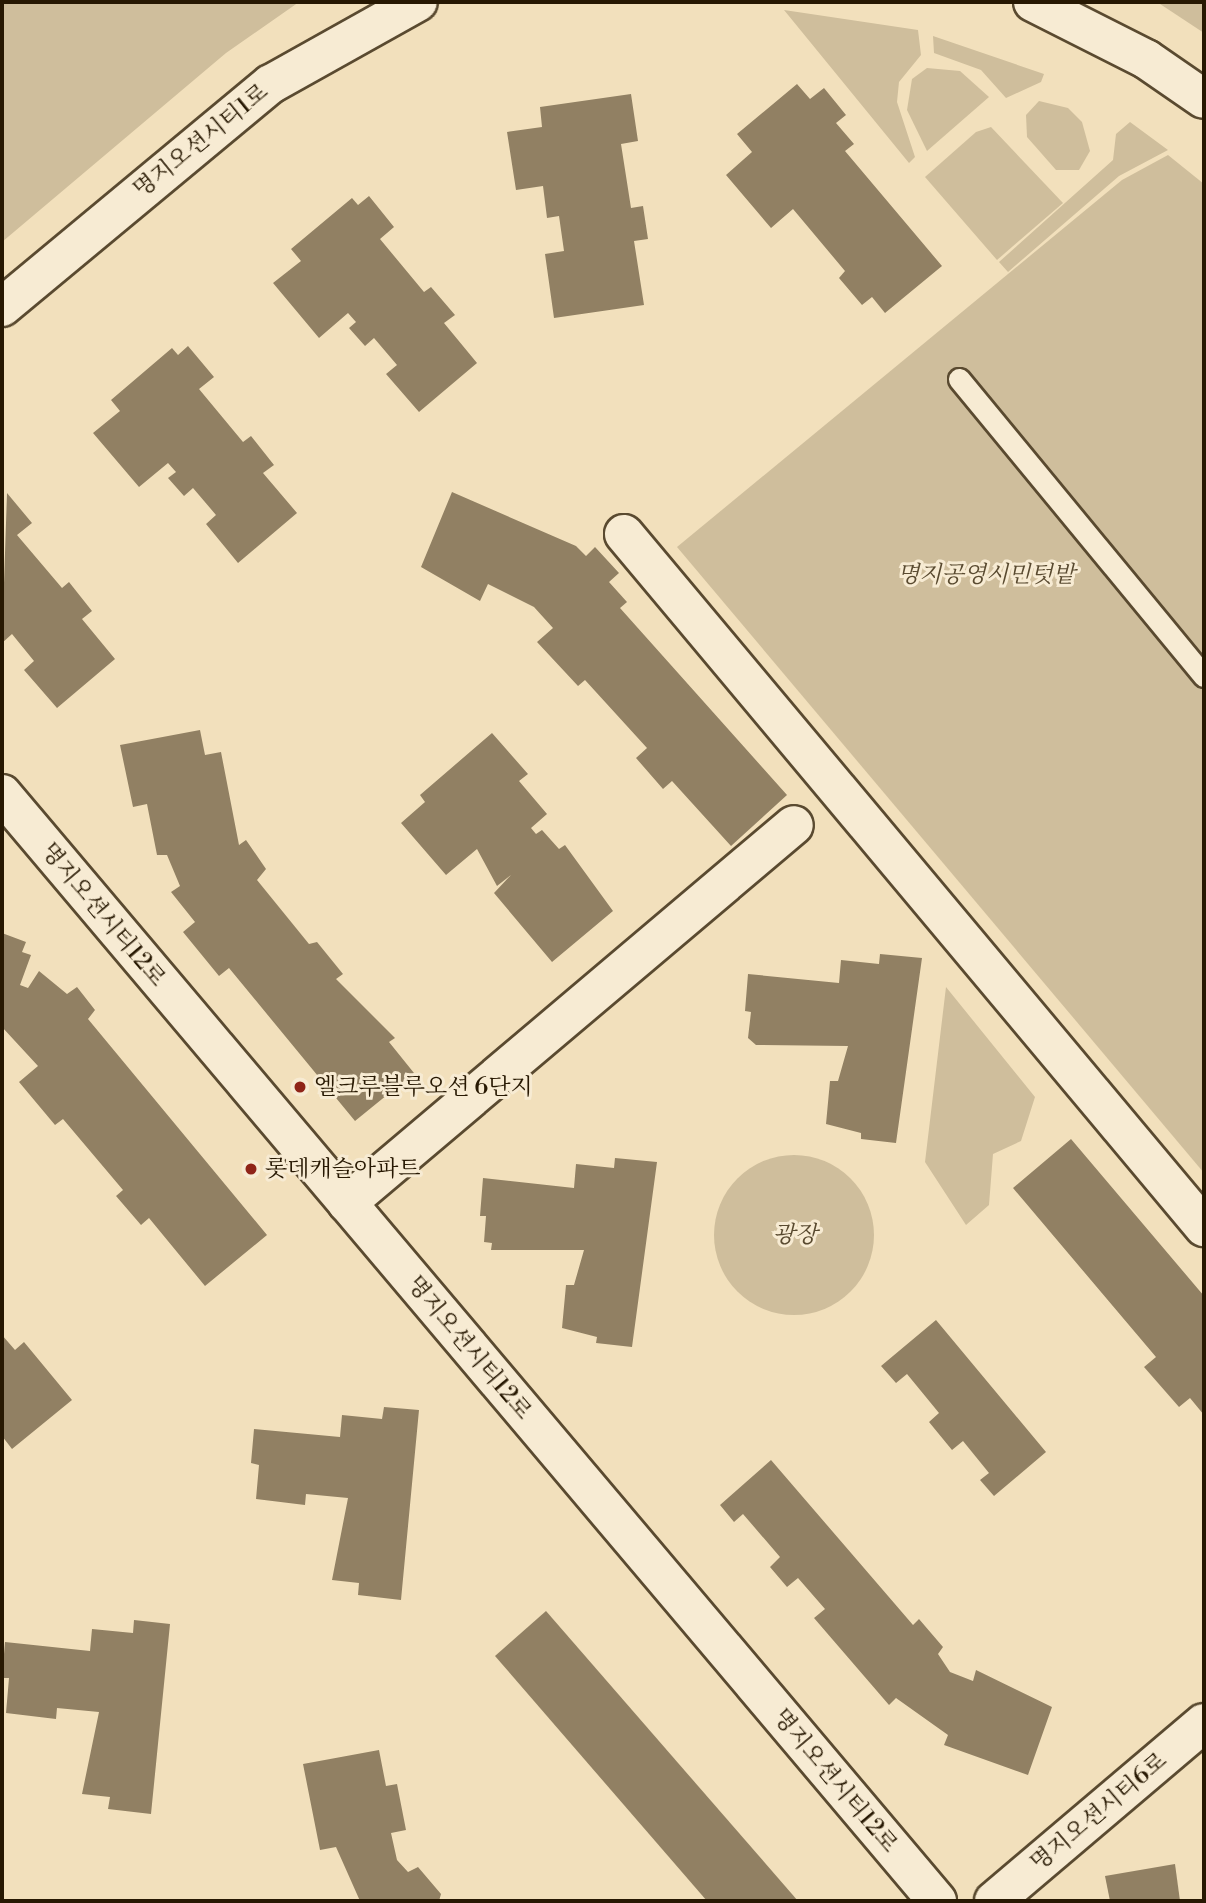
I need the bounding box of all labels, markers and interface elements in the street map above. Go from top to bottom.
street label: 명지오션시티1로 [128,78,274,204]
park label: 명지공영시민텃밭 [897,561,1075,589]
street label: 명지오션시티12로 [35,838,171,992]
place label: 엘크루블루오션 6단지 [314,1073,533,1101]
marker: 엘크루블루오션 6단지 [292,1079,308,1095]
place label: 롯데캐슬아파트 [265,1155,421,1183]
marker: 롯데캐슬아파트 [243,1161,259,1177]
park label: 광장 [773,1221,817,1249]
street label: 명지오션시티12로 [401,1271,537,1425]
street label: 명지오션시티12로 [767,1704,903,1858]
street label: 명지오션시티6로 [1025,1747,1173,1877]

